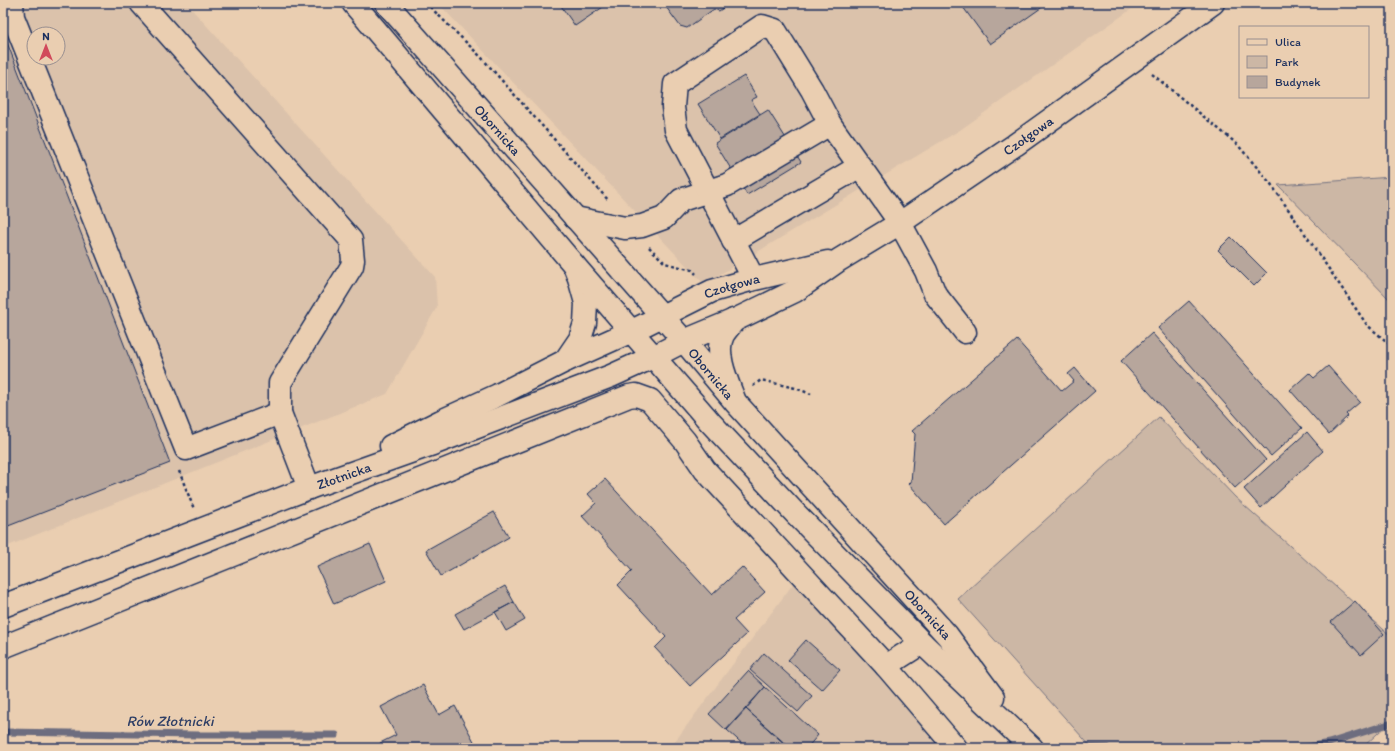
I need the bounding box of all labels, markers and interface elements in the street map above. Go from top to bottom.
north arrow [26,26,66,66]
legend [1239,26,1369,98]
text: N [42,30,50,43]
text: Ulica [1275,35,1301,49]
text: Park [1275,55,1299,69]
text: Budynek [1275,75,1321,89]
street label: Obornicka [471,101,525,159]
street label: Czołgowa [1000,112,1057,159]
street label: Czołgowa [701,269,762,302]
street label: Obornicka [685,344,738,403]
street label: Złotnicka [314,458,374,493]
street label: Obornicka [901,585,956,644]
water label: Rów Złotnicki [126,712,216,730]

